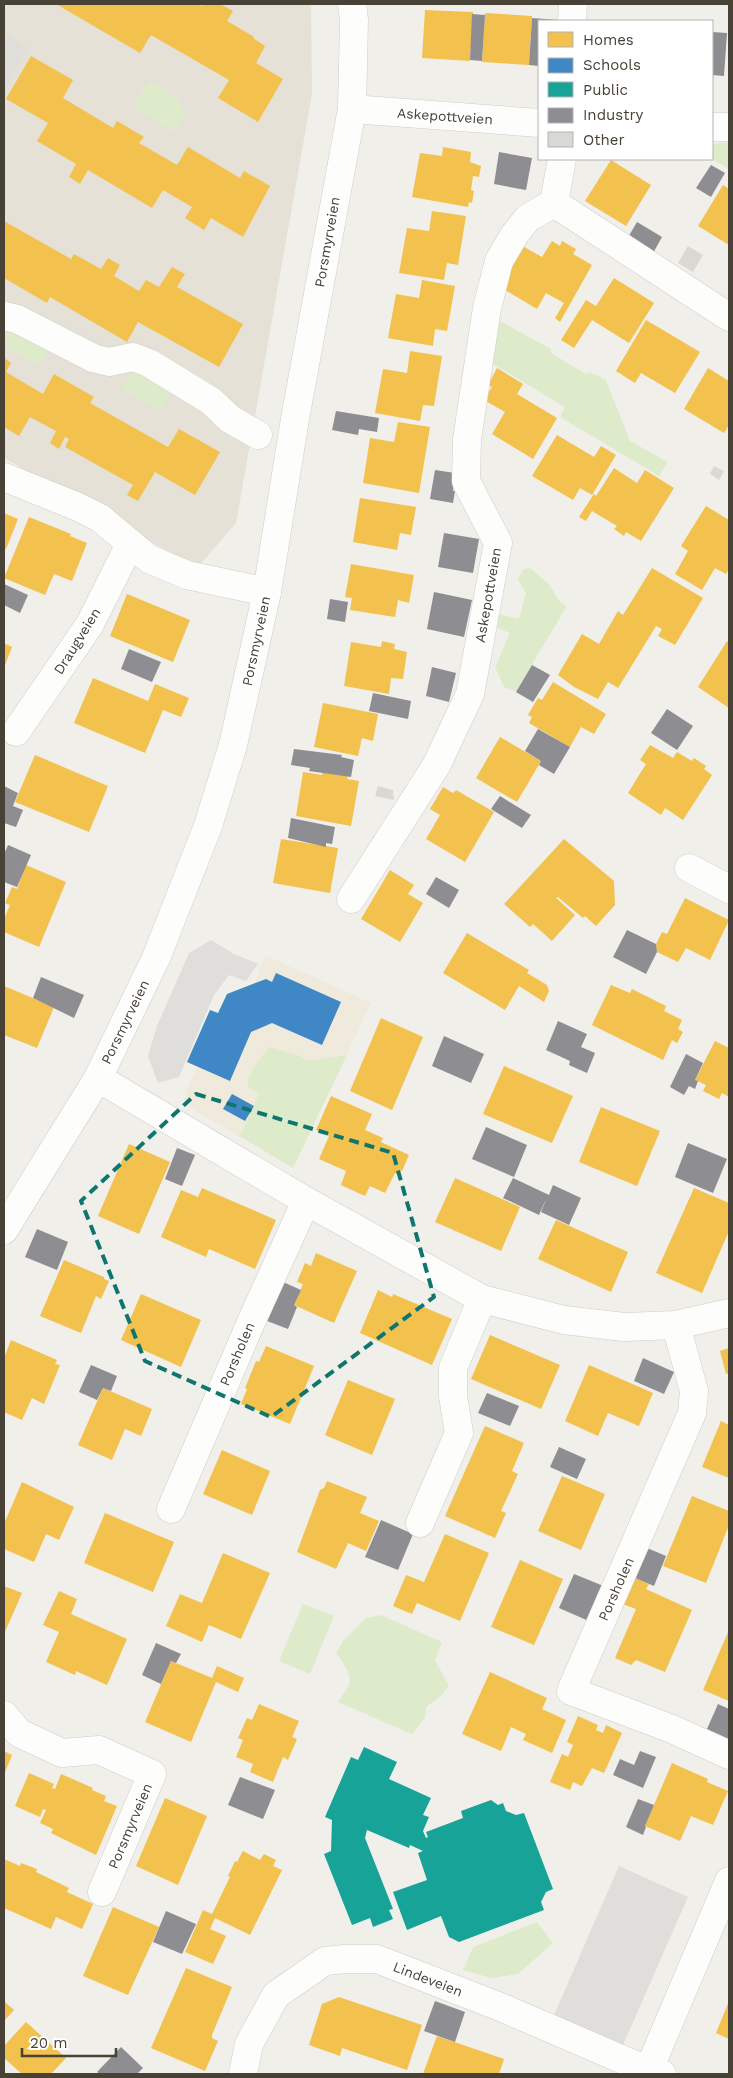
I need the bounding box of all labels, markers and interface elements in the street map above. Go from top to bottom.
legend [538,20,713,160]
text: Homes [583,31,634,49]
text: Schools [583,56,641,74]
text: Public [583,81,628,99]
street label: Askepottveien [397,105,493,127]
text: Industry [583,106,644,124]
text: Other [583,131,625,149]
street label: Porsmyrveien [311,196,343,288]
street label: Askepottveien [472,546,504,644]
street label: Porsmyrveien [239,595,273,687]
street label: Draugveien [50,605,104,677]
street label: Porsmyrveien [98,977,152,1067]
street label: Porsholen [216,1320,258,1388]
street label: Porsholen [595,1555,637,1623]
street label: Porsmyrveien [105,1781,155,1871]
street label: Lindeveien [391,1958,465,2000]
scale bar [22,2026,116,2058]
text: 20 m [30,2034,68,2052]

